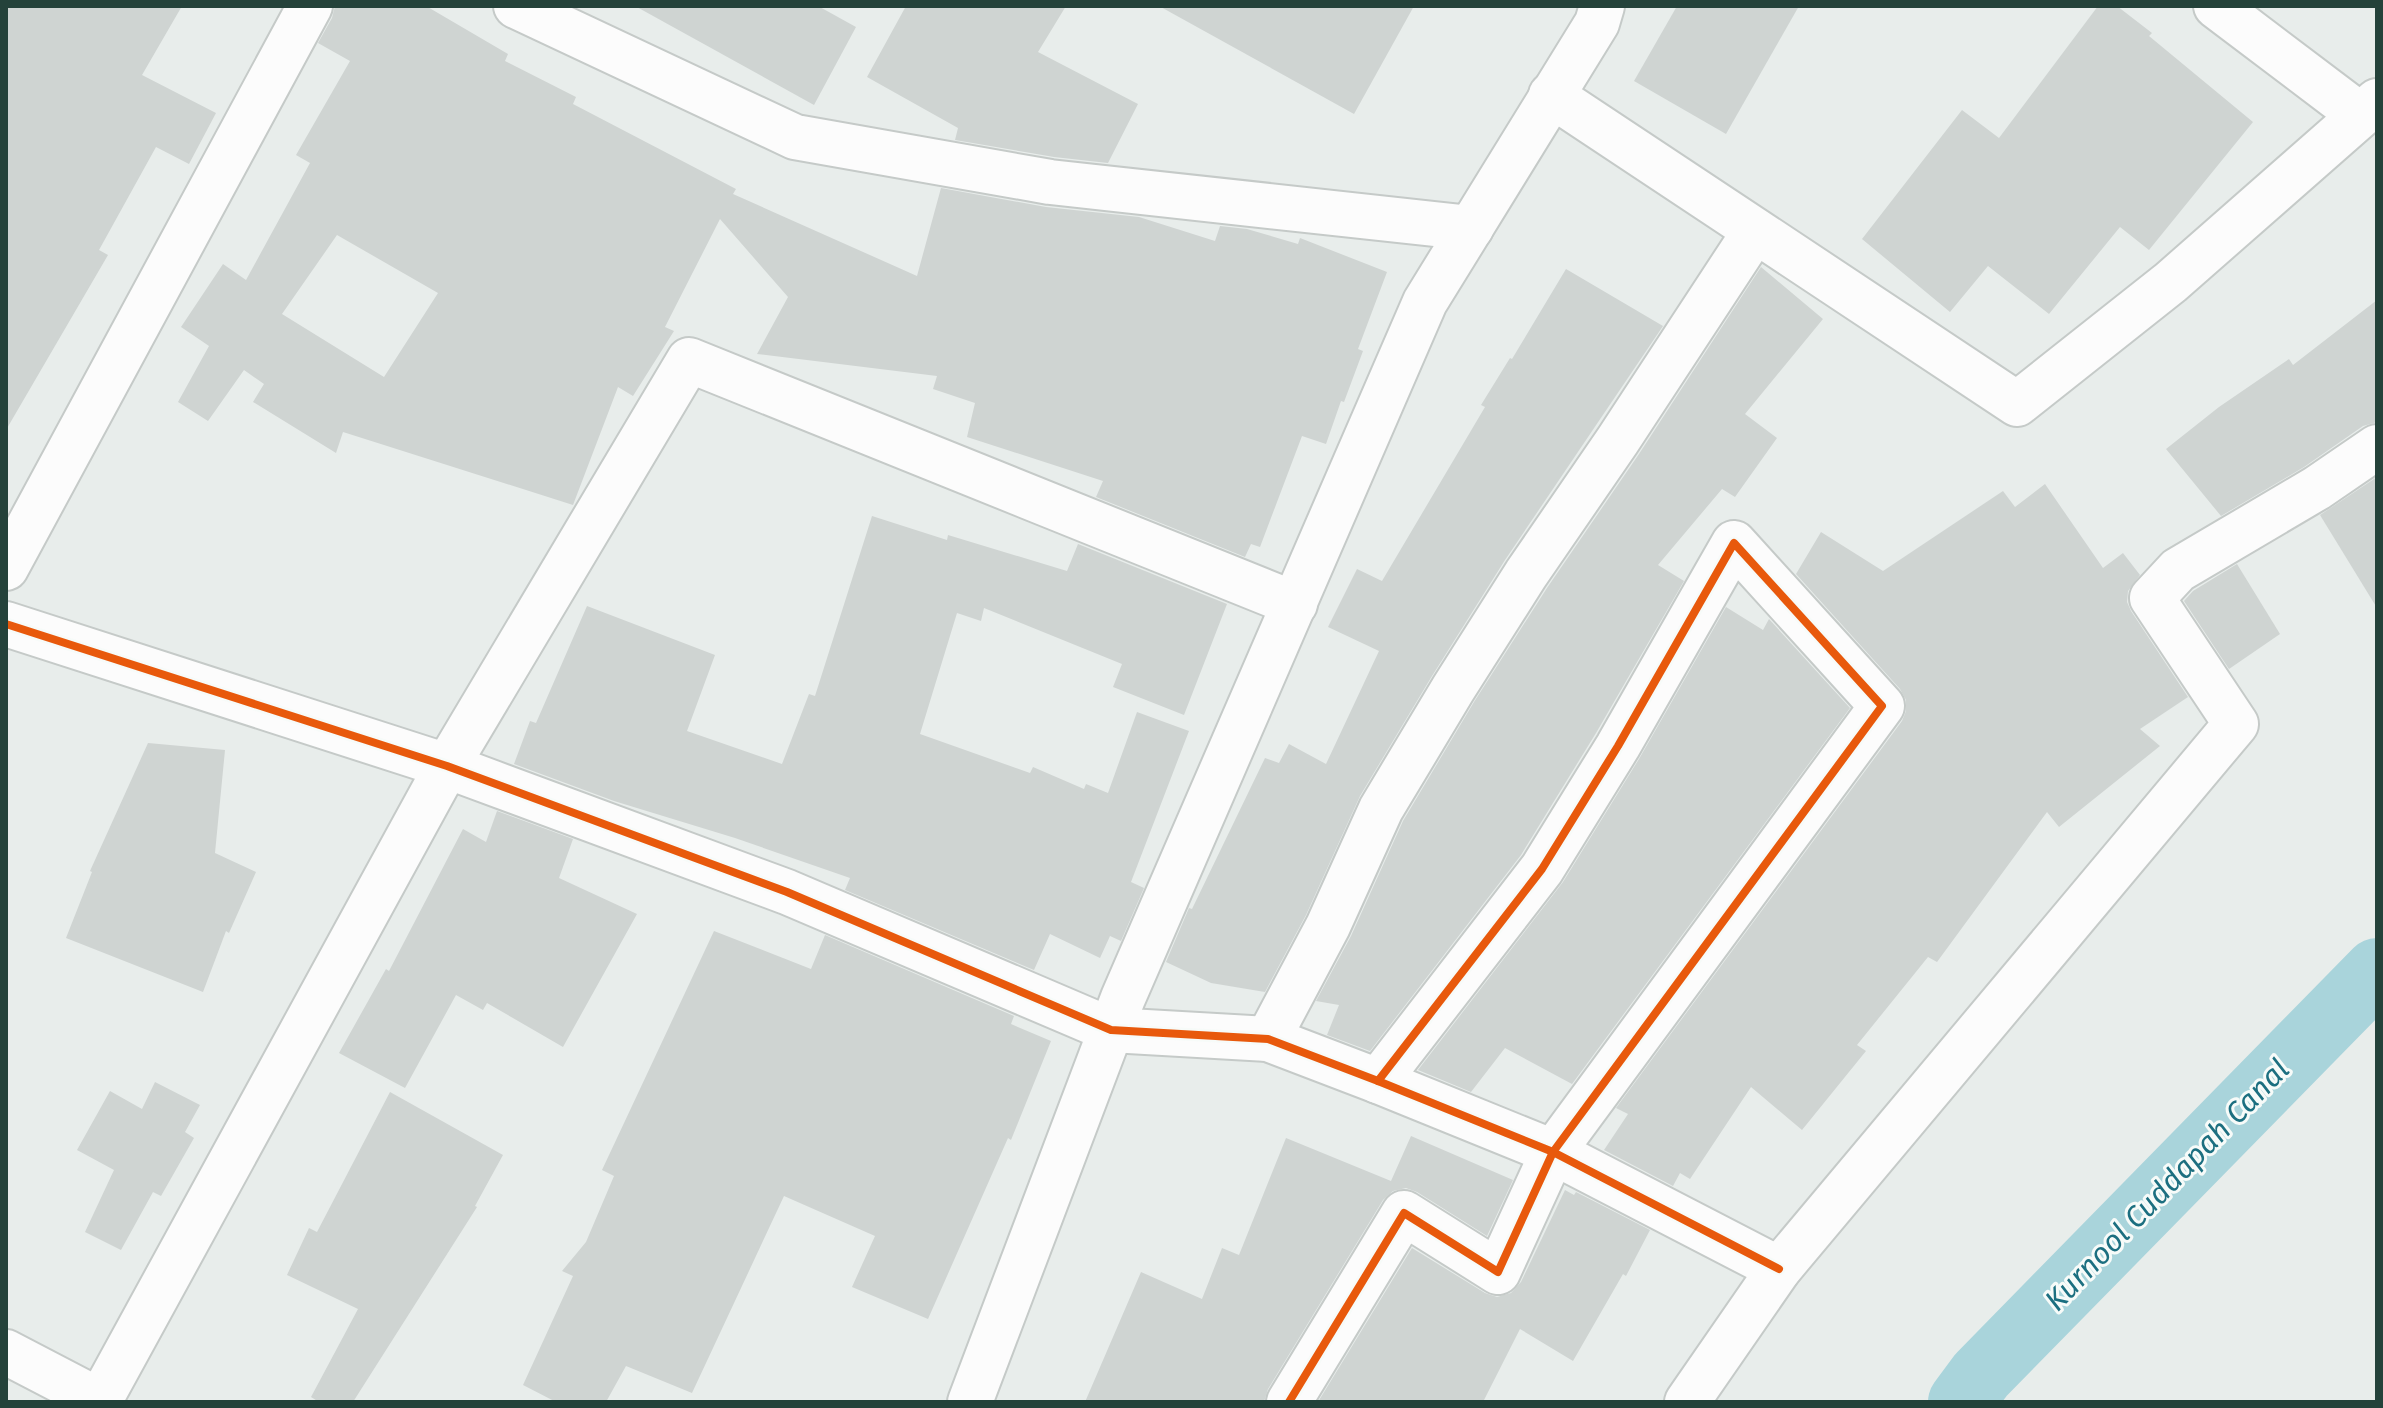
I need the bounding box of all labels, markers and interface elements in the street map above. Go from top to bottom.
water label: Kurnool Cuddapah Canal [2037,1052,2297,1318]

